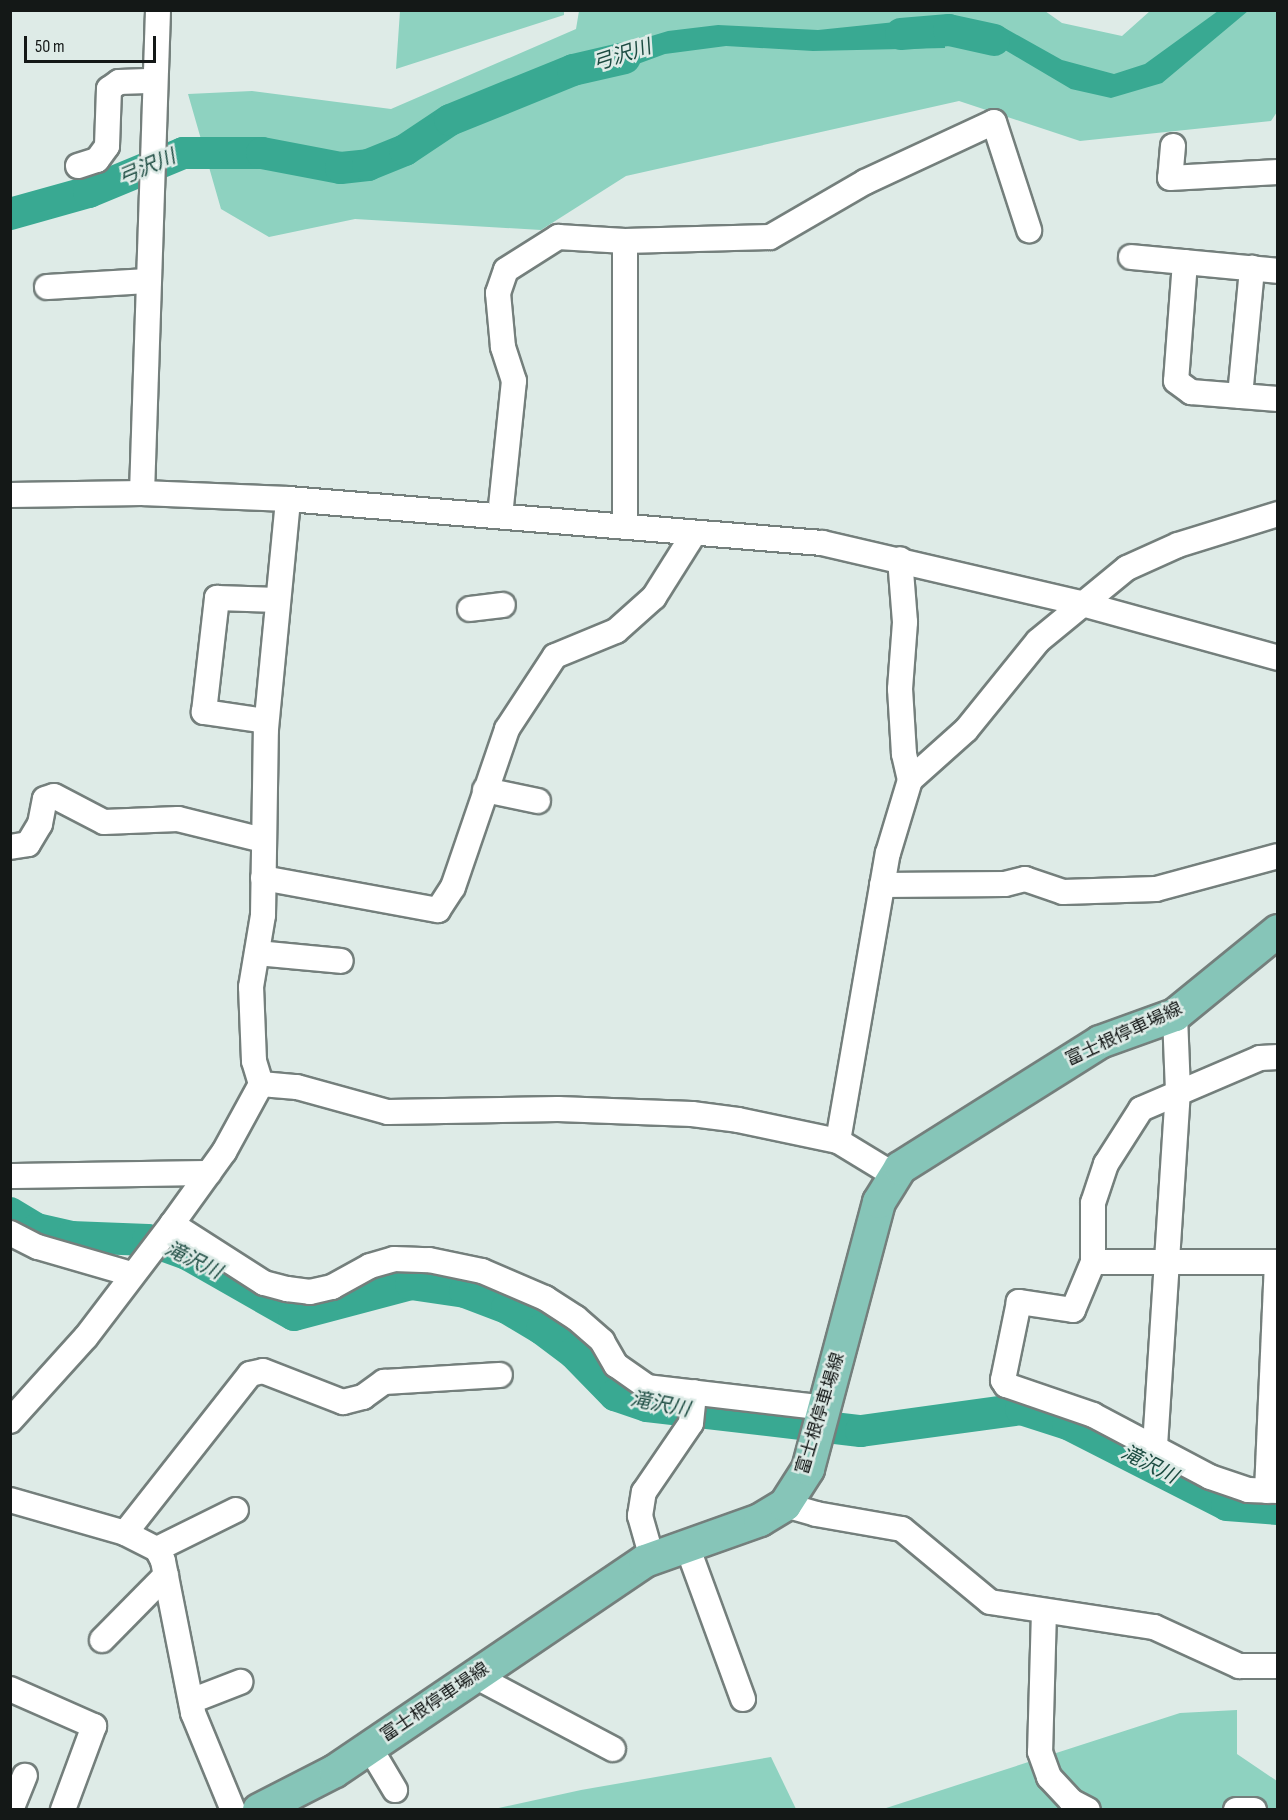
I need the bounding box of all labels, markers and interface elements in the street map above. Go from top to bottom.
scale bar [27,24,159,62]
water label: 弓沢川 [590,35,654,77]
text: 50 m [35,36,65,57]
water label: 弓沢川 [115,145,179,191]
street label: 富士根停車場線 [1062,999,1186,1071]
water label: 滝沢川 [161,1237,225,1285]
street label: 富士根停車場線 [792,1351,850,1477]
water label: 滝沢川 [628,1387,692,1423]
water label: 滝沢川 [1117,1441,1181,1489]
street label: 富士根停車場線 [377,1659,493,1747]

